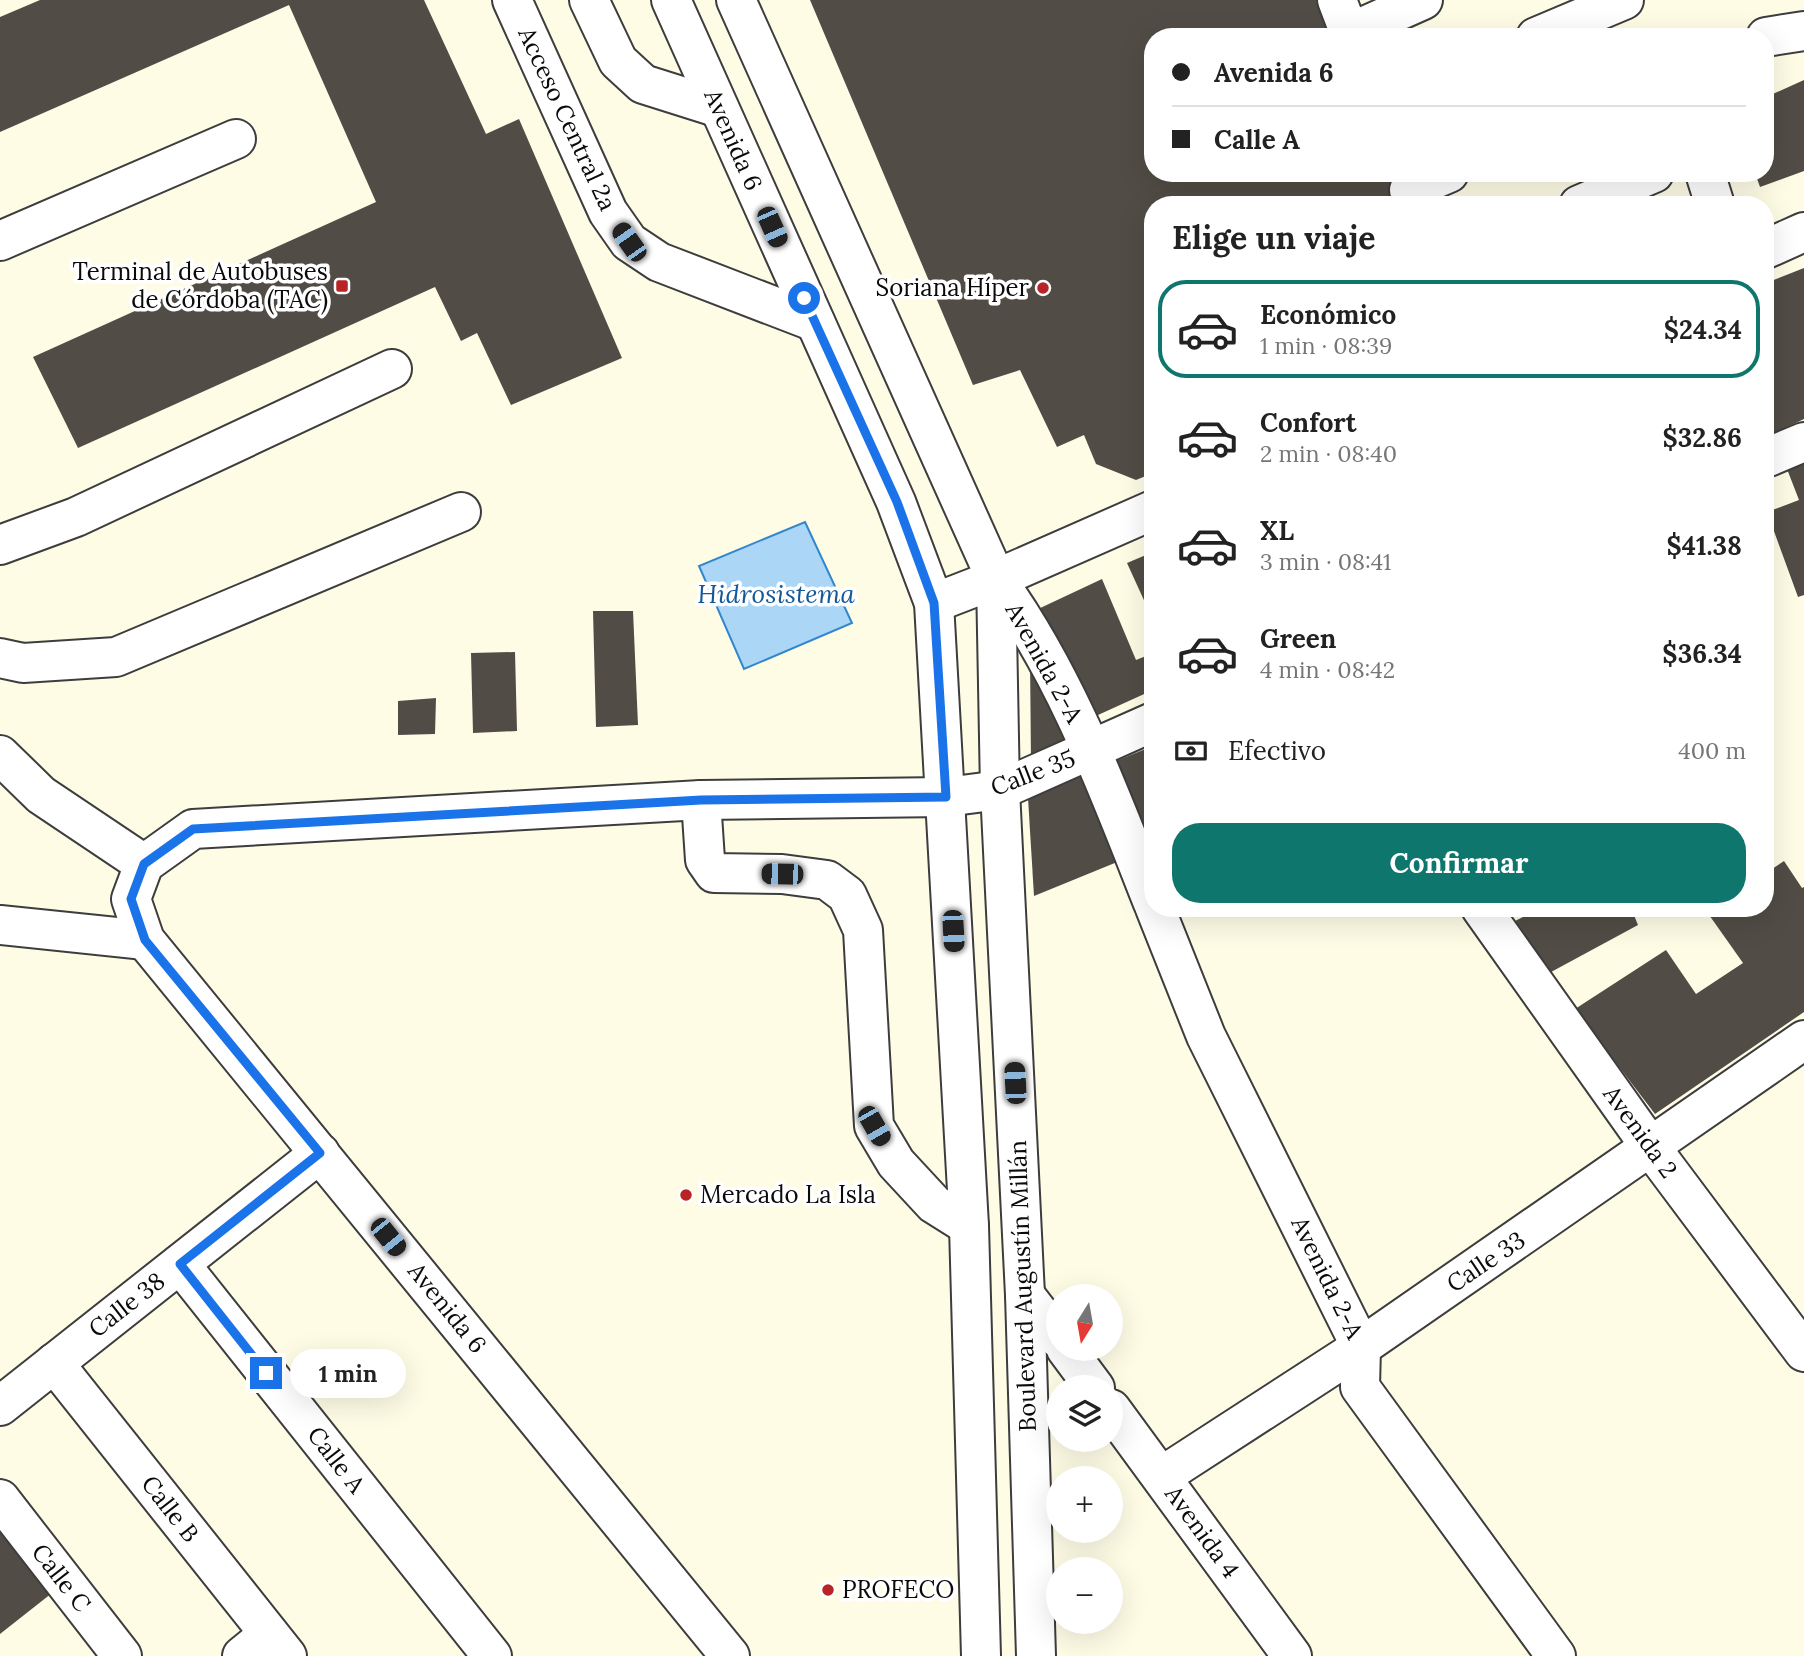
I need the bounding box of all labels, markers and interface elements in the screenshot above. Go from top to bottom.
street label: Acceso Central 2a [511,21,624,215]
text: Avenida 6 [1214,56,1334,89]
street label: Avenida 6 [697,83,770,195]
text: Calle A [1214,123,1300,156]
car [754,204,791,250]
text: Elige un viaje [1172,217,1376,258]
car [609,219,650,265]
place label: Terminal de Autobuses de Córdoba (TAC) [73,256,328,315]
place label: Soriana Híper [876,272,1030,303]
marker: Terminal de Autobuses de Córdoba (TAC) [334,278,350,294]
marker: Soriana Híper [1035,280,1051,296]
route start [788,282,820,314]
icon: car [1176,298,1239,361]
text: Económico [1260,298,1396,331]
text: $24.34 [1664,313,1742,346]
text: 1 min · 08:39 [1260,331,1392,360]
icon: car [1176,406,1239,469]
text: Confort [1260,406,1357,439]
text: $32.86 [1662,421,1742,454]
text: 2 min · 08:40 [1260,439,1397,468]
icon: car [1176,514,1239,577]
text: XL [1260,514,1294,547]
text: $41.38 [1666,529,1742,562]
text: 3 min · 08:41 [1260,547,1392,576]
water label: Hidrosistema [697,577,855,610]
street label: Avenida 2-A [998,596,1091,729]
icon: car [1176,622,1239,685]
text: Green [1260,622,1336,655]
text: $36.34 [1662,637,1742,670]
text: 4 min · 08:42 [1260,655,1395,684]
icon: cash [1172,732,1210,770]
text: Efectivo [1228,734,1326,767]
text: 400 m [1678,736,1746,765]
street label: Calle 35 [986,742,1079,803]
button: Confirmar [1172,823,1746,903]
car [761,863,804,885]
car [942,909,965,953]
car [1004,1061,1027,1105]
street label: Avenida 2 [1596,1079,1684,1184]
car [855,1103,894,1149]
street label: Boulevard Augustín Millán [1002,1140,1043,1432]
place label: Mercado La Isla [700,1179,876,1210]
marker: Mercado La Isla [678,1187,694,1203]
street label: Avenida 2-A [1284,1210,1371,1345]
car [367,1214,410,1260]
street label: Calle 33 [1440,1224,1531,1299]
street label: Avenida 6 [401,1255,493,1359]
street label: Calle 38 [82,1265,171,1344]
north arrow [1046,1284,1124,1362]
map controls [1046,1284,1123,1634]
callout: 1 min [290,1348,406,1398]
route end [250,1357,282,1389]
text: 1 min [319,1359,377,1388]
button: layers [1046,1375,1123,1452]
street label: Calle A [301,1420,373,1500]
button: + [1046,1466,1123,1543]
street label: Calle B [135,1469,206,1548]
street label: Avenida 4 [1158,1479,1246,1584]
street label: Calle C [25,1537,98,1618]
button: − [1046,1557,1123,1634]
place label: PROFECO [842,1574,954,1605]
marker: PROFECO [820,1582,836,1598]

